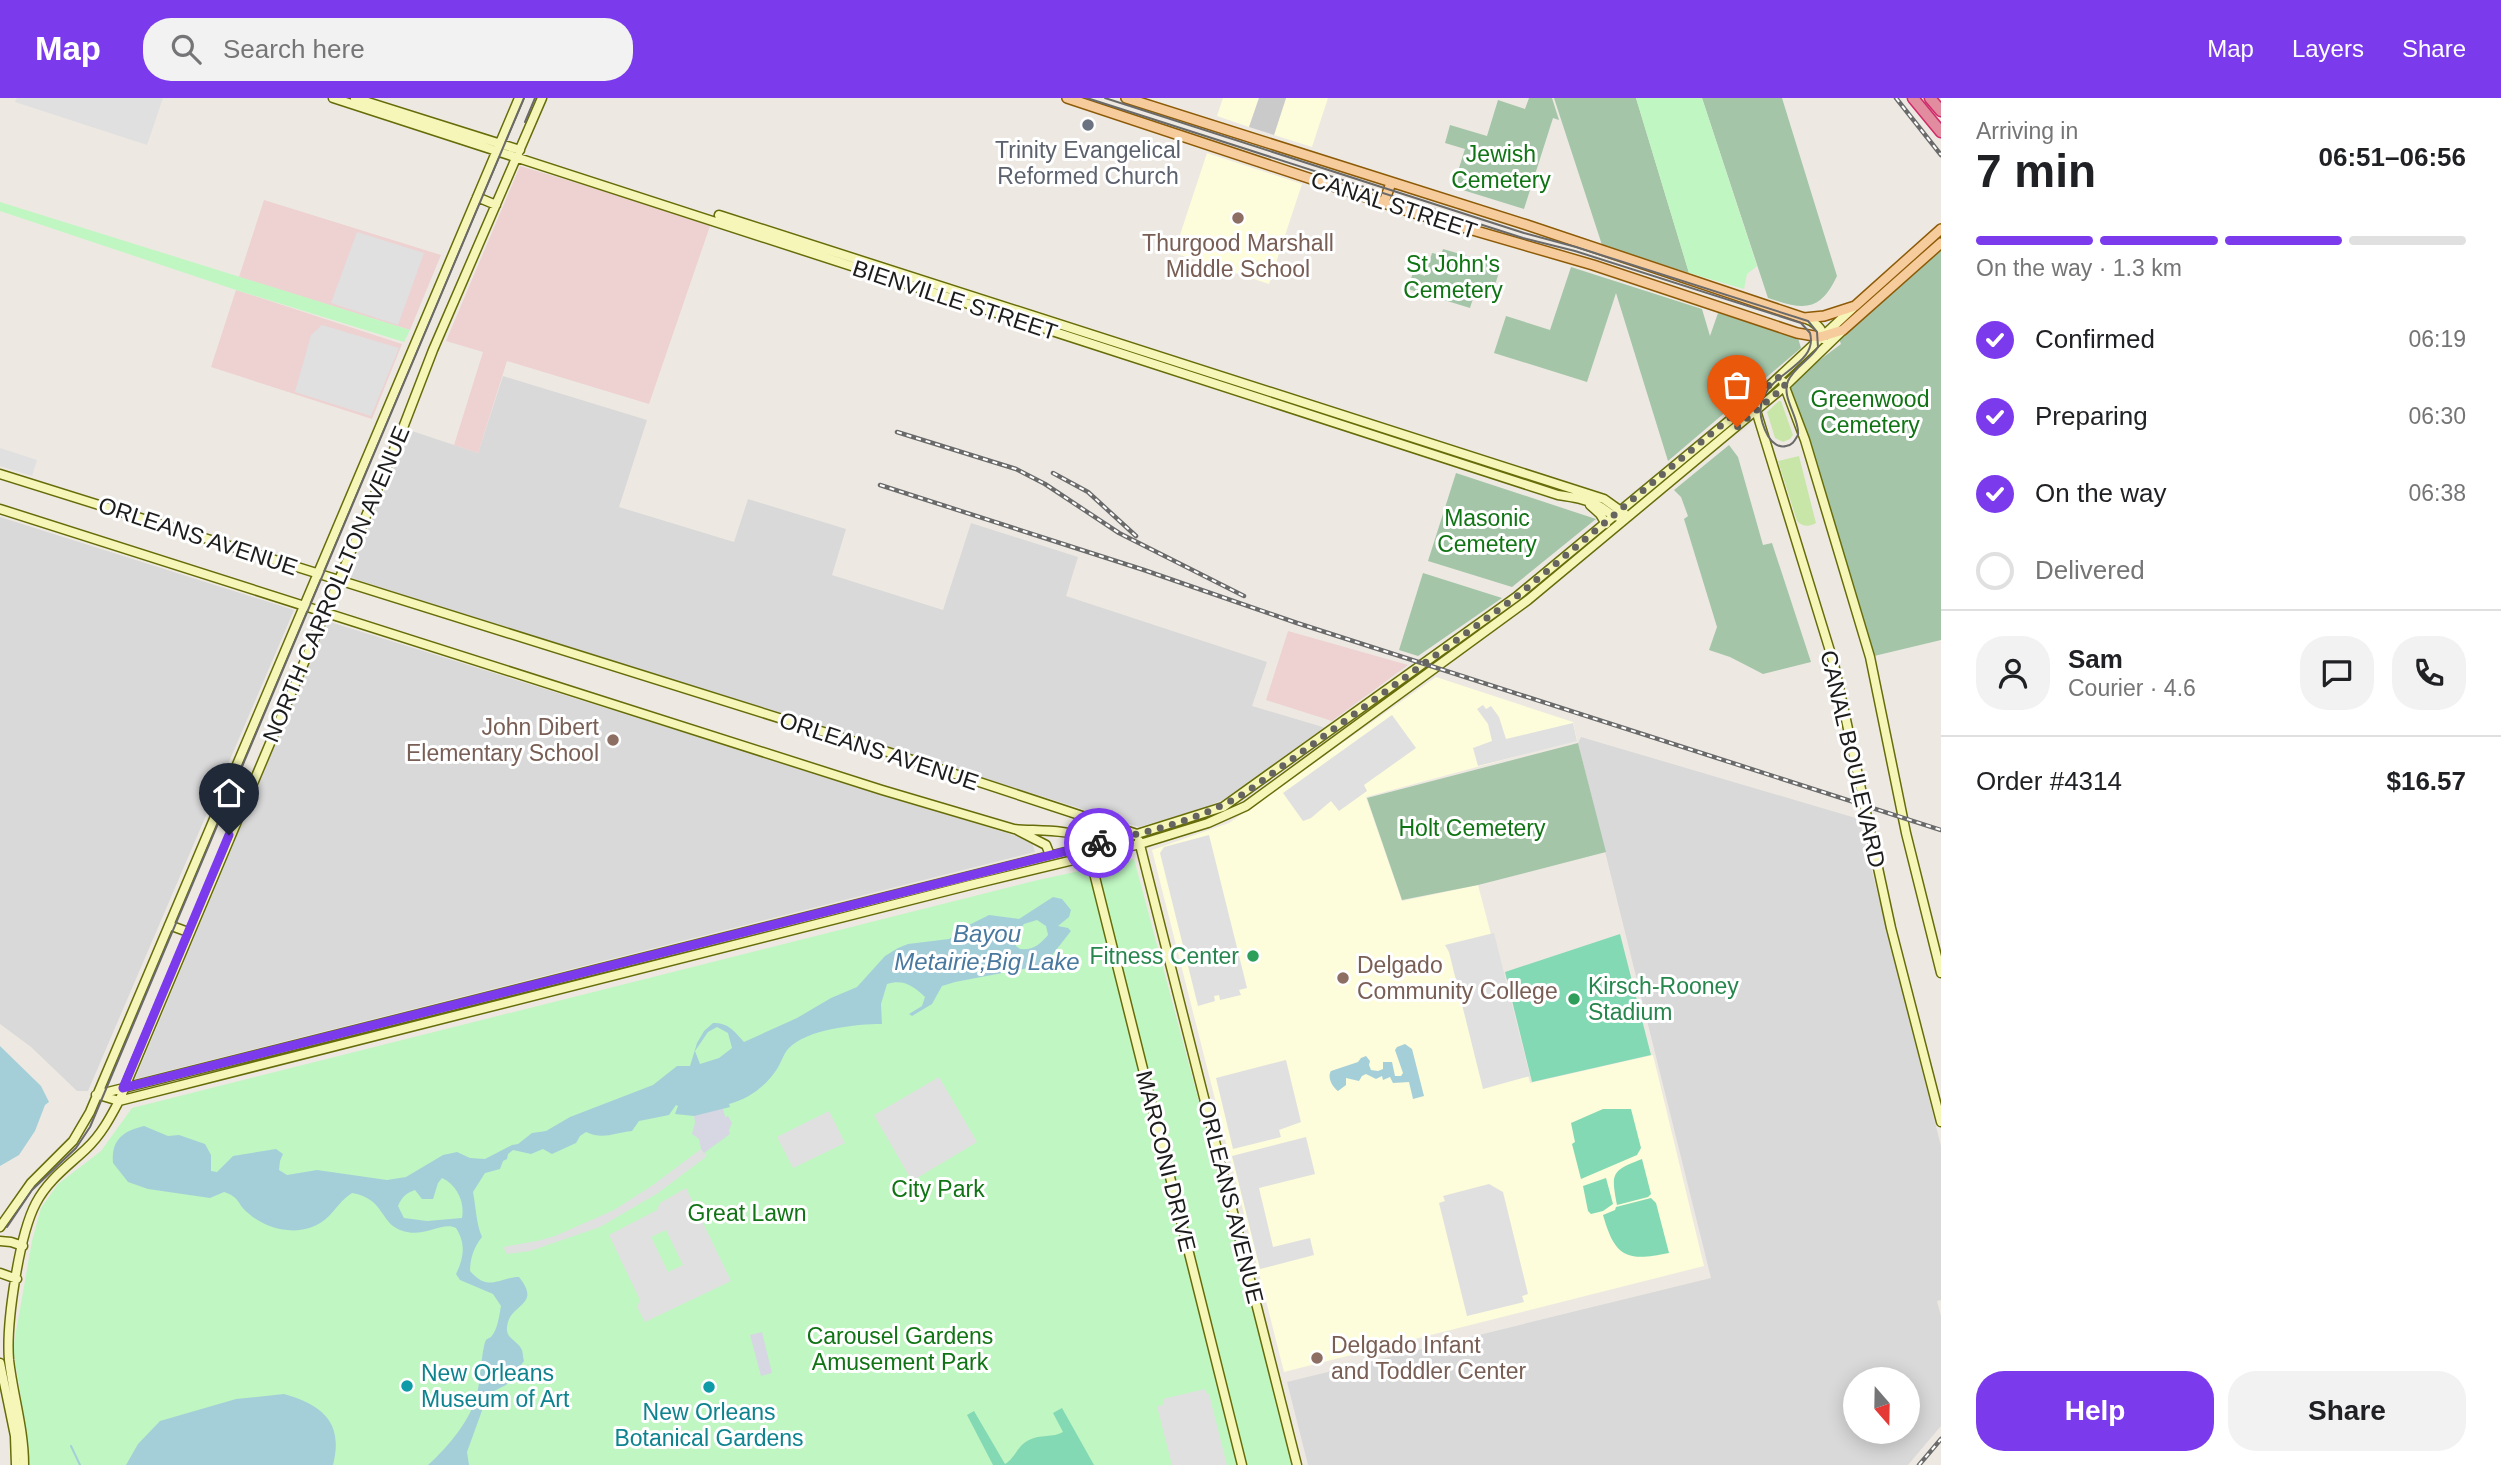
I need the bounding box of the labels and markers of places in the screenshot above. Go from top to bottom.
marker: Trinity Evangelical Reformed Church [1080,117,1096,133]
place label: Trinity Evangelical Reformed Church [995,137,1181,189]
marker: Thurgood Marshall Middle School [1230,210,1246,226]
place label: Thurgood Marshall Middle School [1142,230,1334,282]
pin [1707,355,1767,427]
place label: John Dibert Elementary School [406,714,600,766]
marker: John Dibert Elementary School [605,732,621,748]
pin [199,763,259,835]
place label: Fitness Center [1089,943,1239,969]
marker: Fitness Center [1245,948,1261,964]
place label: Delgado Community College [1357,952,1558,1004]
marker: Delgado Community College [1335,970,1351,986]
place label: Kirsch-Rooney Stadium [1588,973,1739,1025]
marker: Kirsch-Rooney Stadium [1566,991,1582,1007]
place label: Delgado Infant and Toddler Center [1331,1332,1527,1384]
marker: Delgado Infant and Toddler Center [1309,1350,1325,1366]
place label: New Orleans Museum of Art [421,1360,570,1412]
marker: New Orleans Museum of Art [399,1378,415,1394]
marker: New Orleans Botanical Gardens [701,1379,717,1395]
place label: New Orleans Botanical Gardens [614,1399,804,1451]

